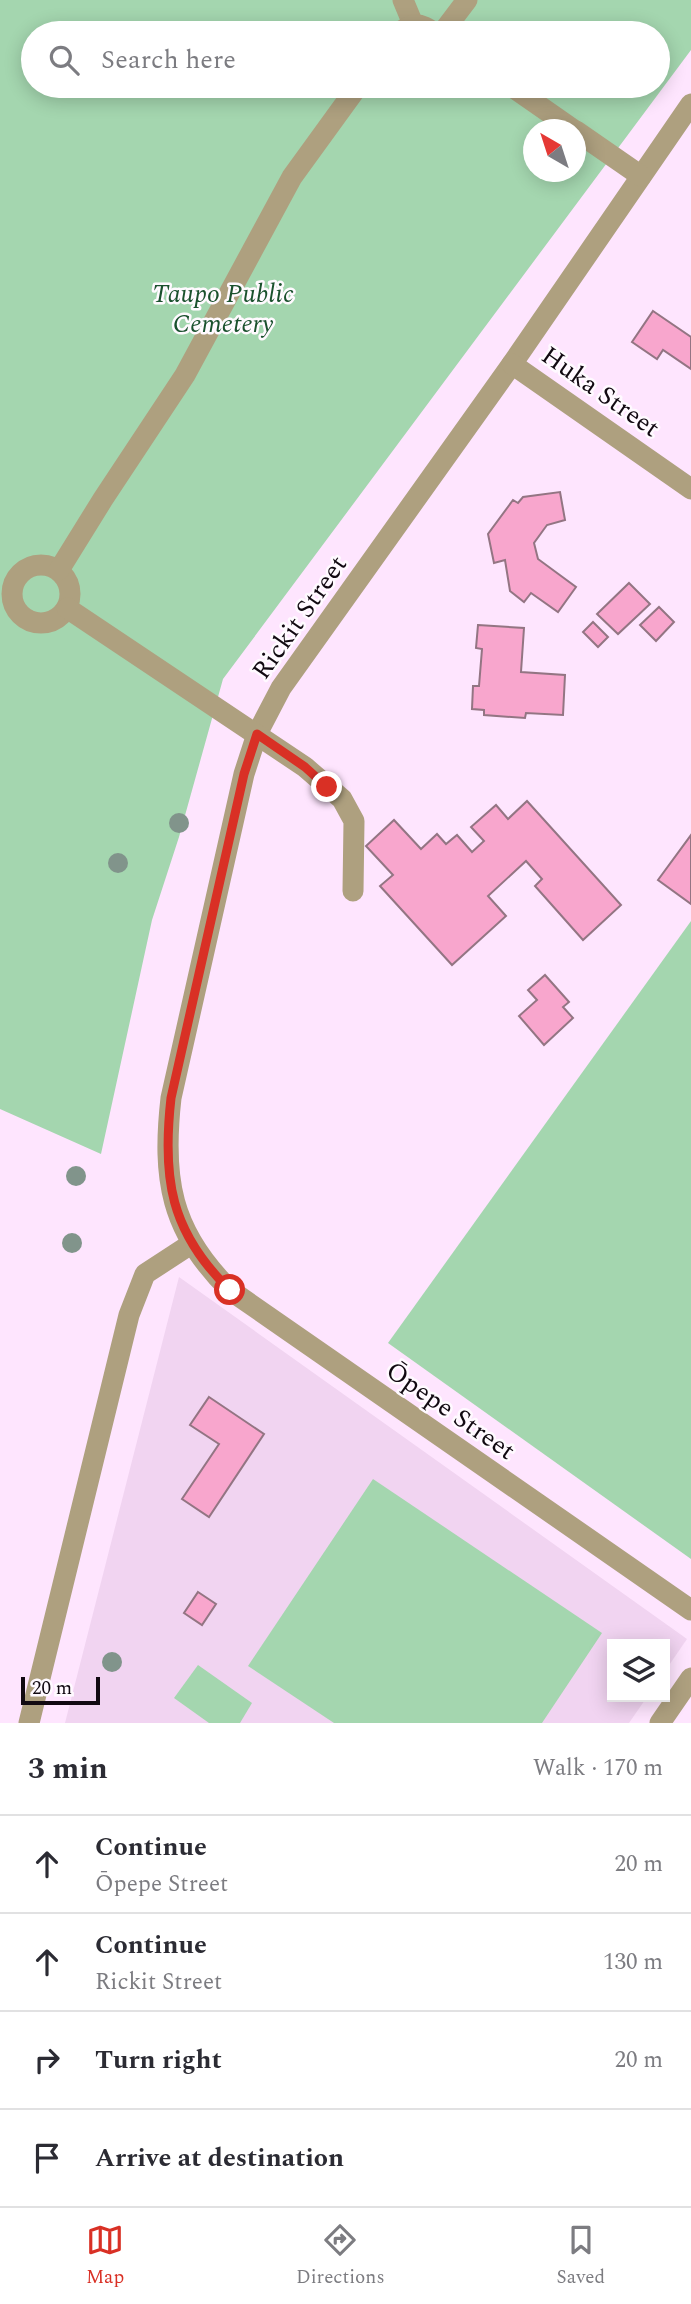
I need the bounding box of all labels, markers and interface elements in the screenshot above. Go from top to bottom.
search box [21,21,670,98]
text: Search here [101,40,236,80]
icon: search [45,41,83,79]
north arrow [523,119,586,182]
park label: Taupo Public Cemetery [152,274,294,344]
street label: Huka Street [533,336,668,448]
street label: Rickit Street [242,547,357,688]
route end [311,771,342,802]
route start [214,1274,245,1305]
street label: Ōpepe Street [377,1351,524,1470]
map controls [607,1639,670,1702]
button: layers [607,1639,670,1702]
scale bar [21,1674,100,1706]
text: 20 m [32,1674,72,1703]
text: 3 min [28,1746,108,1792]
text: Walk · 170 m [533,1751,663,1786]
text: Continue [95,1827,207,1867]
icon: ahead [28,1845,66,1883]
text: 20 m [614,1847,663,1882]
text: Ōpepe Street [95,1867,228,1902]
text: Continue [95,1925,207,1965]
icon: ahead [28,1943,66,1981]
text: 130 m [603,1945,663,1980]
text: Rickit Street [95,1965,222,2000]
text: Turn right [95,2040,222,2080]
icon: right [28,2041,66,2079]
text: 20 m [614,2043,663,2078]
text: Arrive at destination [95,2138,344,2178]
icon: arrive [28,2139,66,2177]
tab: Map [86,2221,124,2292]
tab: Directions [296,2221,385,2292]
tab: Saved [556,2221,605,2292]

